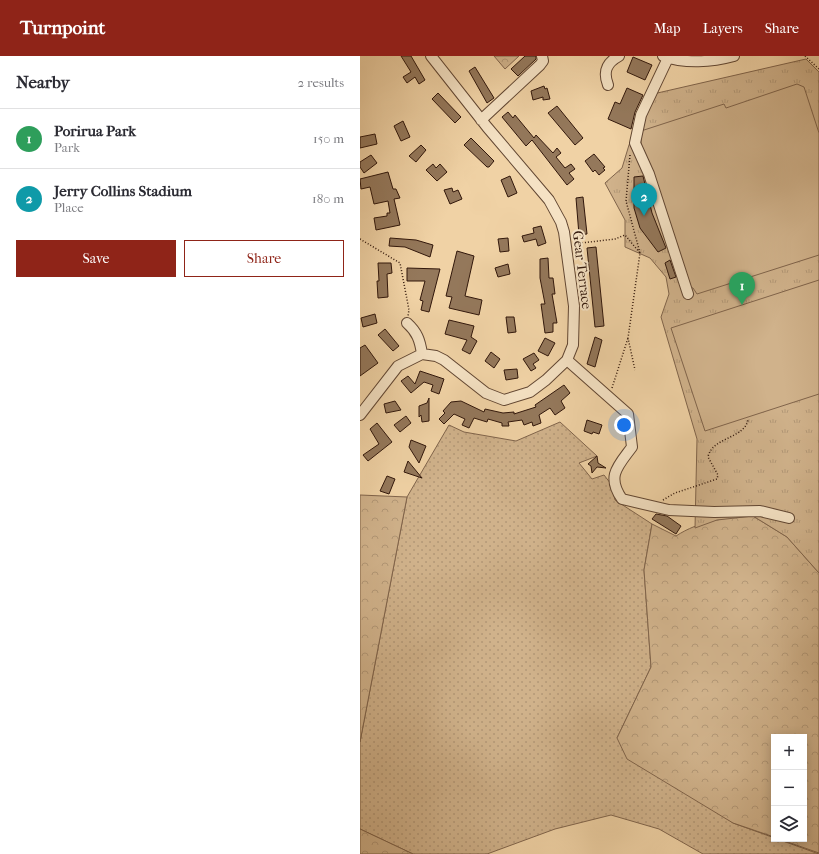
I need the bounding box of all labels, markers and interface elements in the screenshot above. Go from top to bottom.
text: Turnpoint [20,17,105,39]
text: Map [654,20,681,37]
text: Layers [703,20,743,37]
text: Share [765,20,799,37]
text: Nearby [16,72,70,92]
text: 2 results [298,75,344,90]
text: Porirua Park [54,122,136,140]
text: 1 [27,131,31,146]
text: 150 m [313,131,344,146]
text: Park [54,140,80,155]
text: Jerry Collins Stadium [54,182,192,200]
pin: 2 [631,183,657,216]
text: 2 [26,191,32,206]
text: 180 m [312,191,344,206]
text: Place [54,200,84,215]
street label: Gear Terrace [569,230,595,310]
button: Save [16,240,176,277]
button: Share [184,240,344,277]
pin: 1 [729,272,755,305]
your location [614,415,634,435]
map controls [771,734,807,842]
button: + [771,734,807,770]
button: − [771,770,807,806]
button: layers [771,806,807,842]

